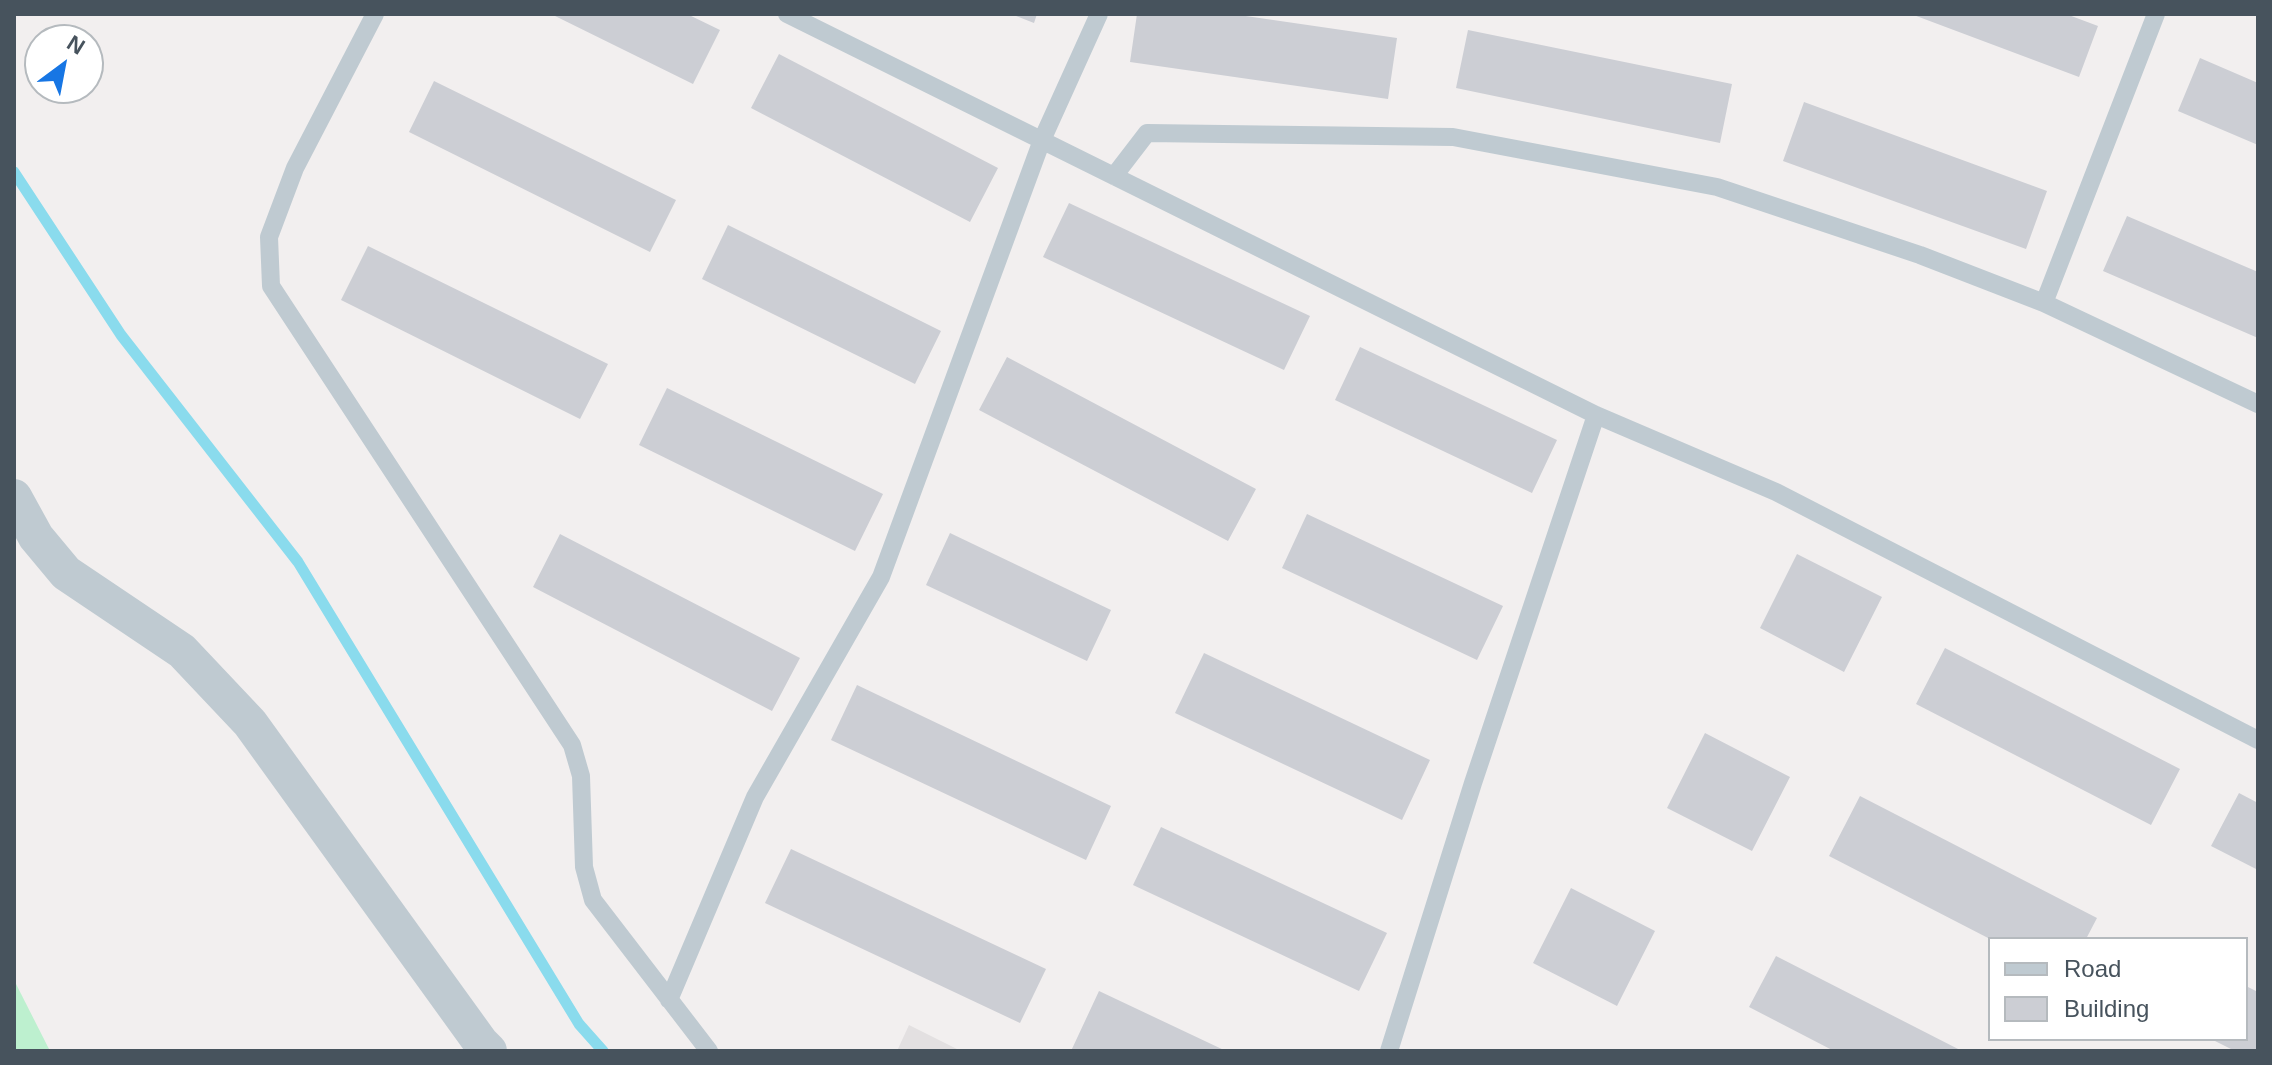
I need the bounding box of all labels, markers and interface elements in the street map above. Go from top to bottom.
north arrow [24,24,104,104]
text: N [63,30,89,60]
legend [1988,937,2248,1041]
text: Road [2064,955,2121,982]
text: Building [2064,995,2149,1022]

